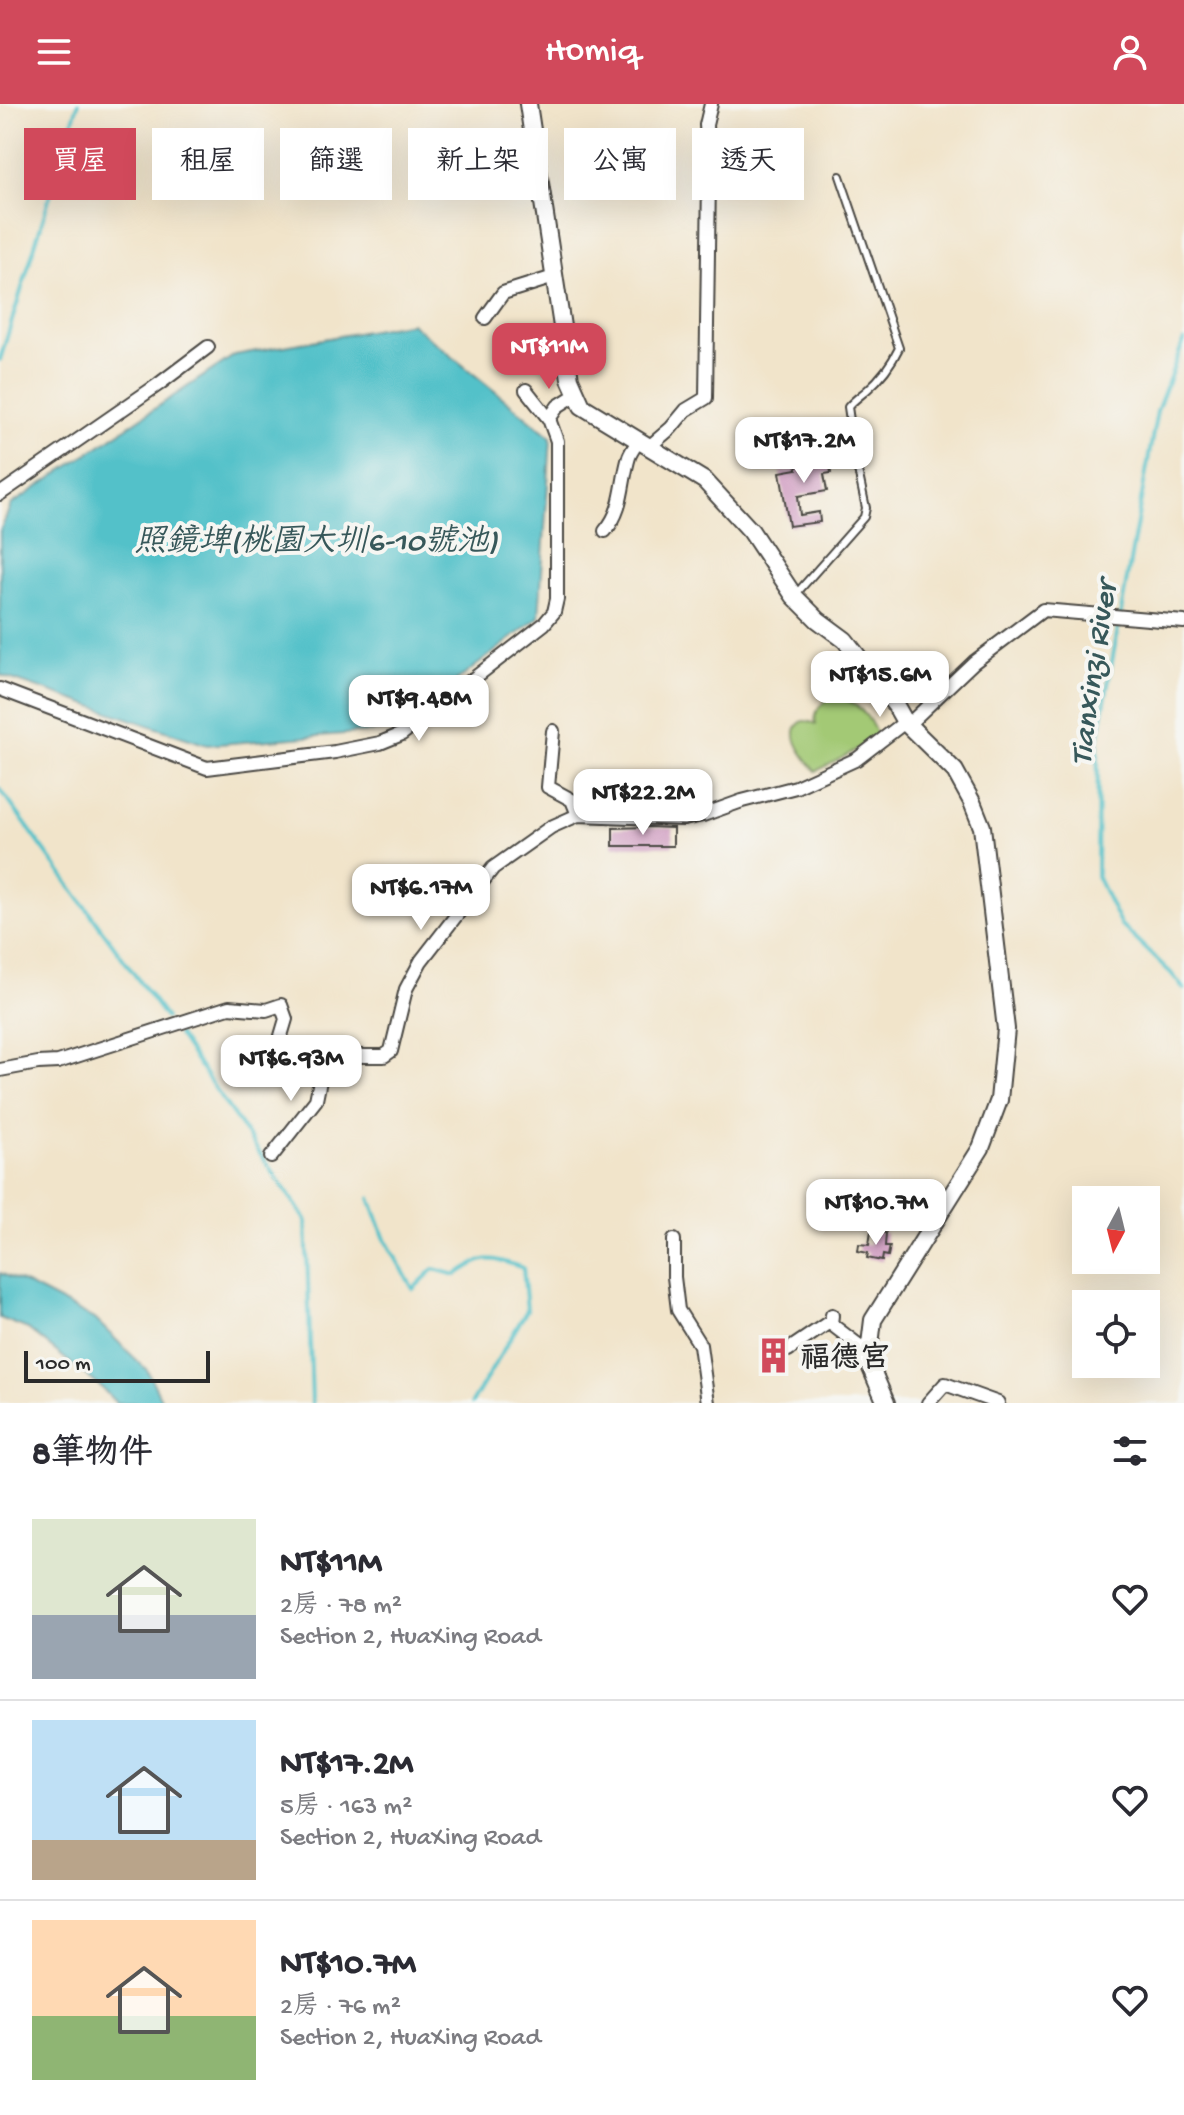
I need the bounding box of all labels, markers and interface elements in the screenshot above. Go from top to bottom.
icon: menu [32,30,76,74]
icon: person [1108,30,1152,74]
text: Homiq [545,31,639,74]
chip: 買屋 [24,128,136,200]
chip: 租屋 [152,128,264,200]
chip: 篩選 [280,128,392,200]
chip: 新上架 [408,128,548,200]
chip: 公寓 [564,128,676,200]
chip: 透天 [692,128,804,200]
pin: NT$11M [484,323,614,391]
text: NT$11M [510,333,588,364]
pin: NT$17.2M [721,417,887,485]
text: NT$17.2M [753,427,855,458]
water label: 照鏡埤(桃園大圳6-10號池) [134,524,499,563]
water label: Tianxinzi River [1064,574,1128,768]
pin: NT$15.6M [797,651,963,719]
text: NT$15.6M [829,661,931,692]
pin: NT$9.48M [336,675,502,743]
text: NT$9.48M [367,685,471,716]
pin: NT$22.2M [560,769,726,837]
text: NT$22.2M [591,779,695,810]
pin: NT$6.17M [338,864,504,932]
text: NT$6.17M [370,874,472,905]
pin: NT$6.93M [208,1035,374,1103]
text: NT$6.93M [239,1045,343,1076]
pin: NT$10.7M [793,1179,959,1247]
north arrow [1072,1186,1160,1274]
map controls [1072,1186,1160,1378]
text: NT$10.7M [824,1189,928,1220]
button: locate [1072,1290,1160,1378]
building icon: 福德宮 [755,1337,793,1375]
place label: 福德宮 [800,1341,890,1378]
scale bar [24,1347,210,1383]
text: 100 m [36,1352,91,1378]
icon: filters [1108,1429,1152,1473]
text: 8筆物件 [32,1436,153,1476]
text: NT$11M [280,1545,382,1585]
icon: home [96,1551,192,1647]
icon: heart [1108,1577,1152,1621]
text: 2房 · 78 m² [280,1592,402,1623]
text: Section 2, HuaXing Road [280,1623,541,1654]
text: NT$17.2M [280,1746,413,1786]
icon: home [96,1752,192,1848]
icon: heart [1108,1778,1152,1822]
text: 5房 · 163 m² [280,1793,412,1824]
text: Section 2, HuaXing Road [280,1824,541,1855]
text: NT$10.7M [280,1946,416,1986]
icon: home [96,1952,192,2048]
icon: heart [1108,1978,1152,2022]
text: 2房 · 76 m² [280,1993,401,2024]
text: Section 2, HuaXing Road [280,2024,541,2055]

